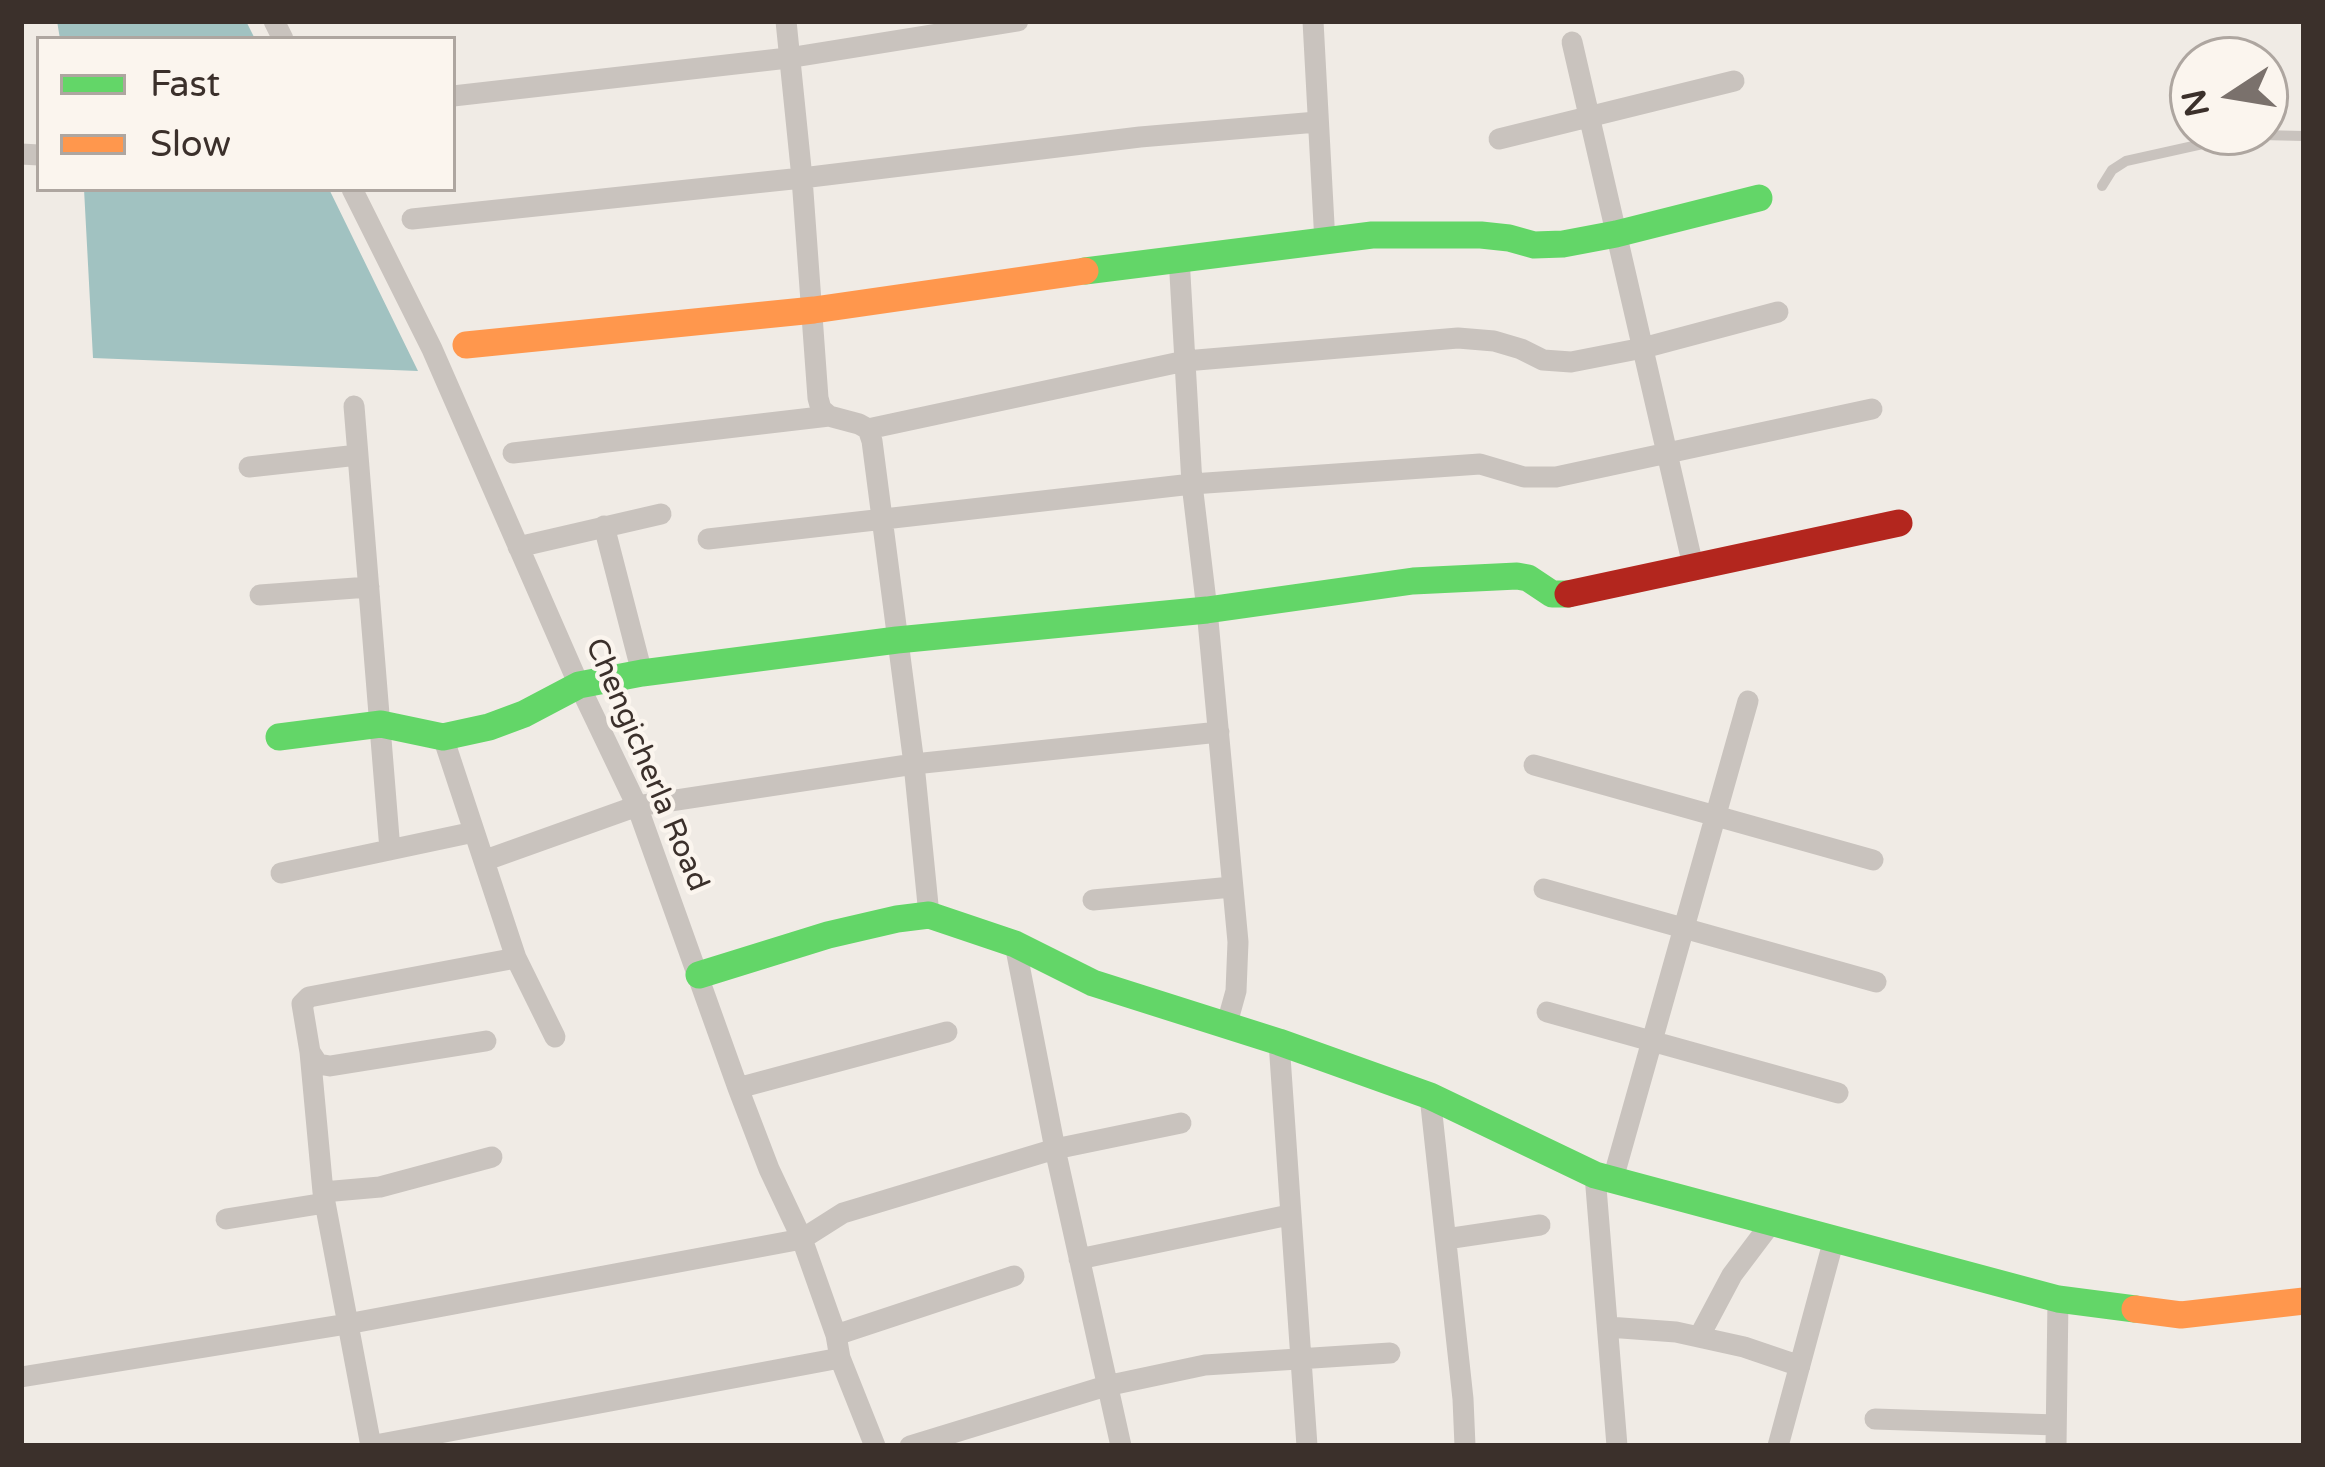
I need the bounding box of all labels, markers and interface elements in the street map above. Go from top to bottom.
legend [36,36,456,192]
north arrow [2169,36,2289,156]
text: Fast [150,63,220,106]
text: N [2174,86,2218,120]
text: Slow [150,123,231,166]
street label: Chengicherla Road [576,633,716,897]

